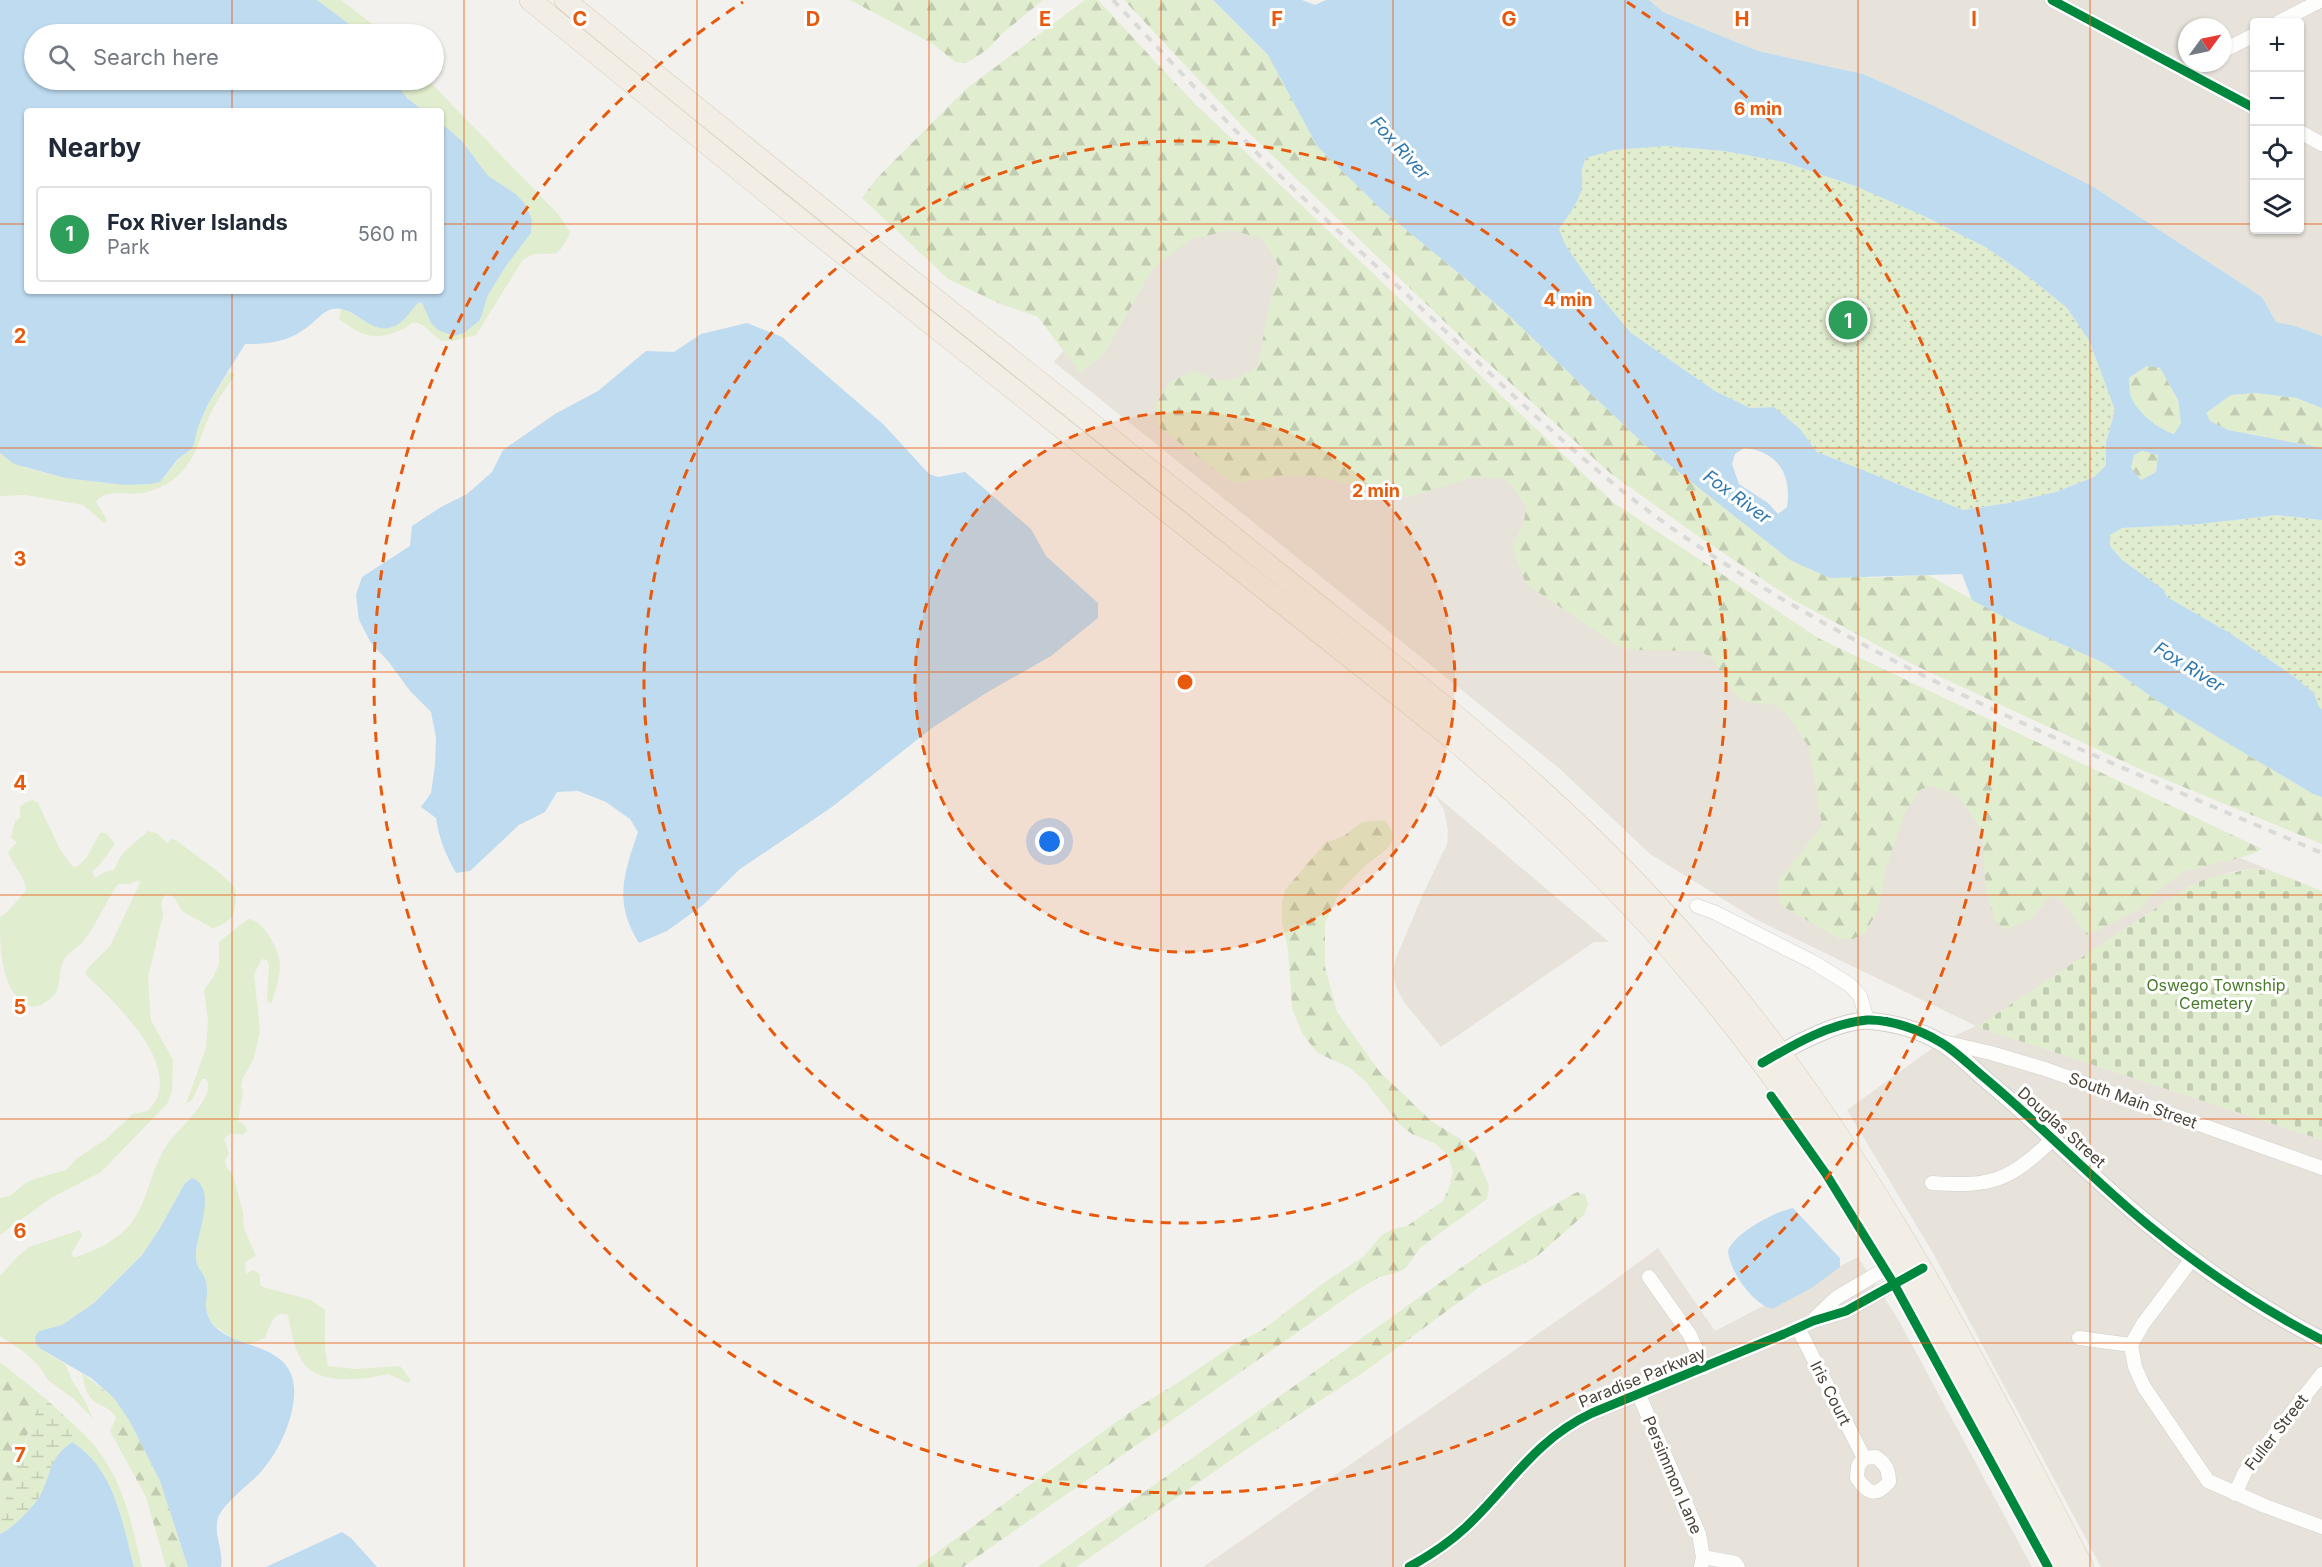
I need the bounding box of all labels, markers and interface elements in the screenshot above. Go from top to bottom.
text: C [573,7,587,31]
text: D [806,7,820,31]
text: E [1039,7,1051,31]
text: F [1271,7,1283,31]
text: G [1501,7,1517,31]
text: H [1735,7,1749,31]
text: I [1971,7,1977,31]
north arrow [2178,18,2232,72]
map controls [2250,18,2304,234]
button: + [2250,18,2304,72]
search box [24,24,444,90]
icon: search [45,41,78,74]
text: Search here [93,44,219,70]
button: − [2250,72,2304,126]
text: 6 min [1734,98,1782,119]
water label: Fox River [1366,112,1435,185]
button: locate [2250,126,2304,180]
text: Nearby [48,132,141,163]
button: layers [2250,180,2304,234]
text: Fox River Islands [107,209,288,235]
text: 1 [65,222,74,246]
text: 560 m [358,222,418,246]
text: Park [107,235,150,259]
text: 4 min [1544,289,1592,310]
pin: 1 [1828,298,1868,342]
text: 2 [14,324,26,348]
water label: Fox River [1700,465,1776,529]
text: 2 min [1352,480,1400,501]
text: 3 [14,547,26,571]
water label: Fox River [2151,637,2229,697]
centre of rings [1175,672,1195,692]
text: 4 [13,771,27,795]
your location [1035,827,1064,856]
park label: Oswego Township Cemetery [2146,975,2286,1013]
text: 5 [14,995,26,1019]
street label: South Main Street [2066,1068,2200,1132]
street label: Douglas Street [2014,1082,2110,1172]
text: 6 [14,1219,27,1243]
street label: Paradise Parkway [1576,1342,1708,1412]
street label: Iris Court [1806,1357,1856,1429]
street label: Fuller Street [2240,1390,2312,1474]
street label: Persimmon Lane [1639,1413,1707,1537]
text: 7 [14,1443,26,1467]

